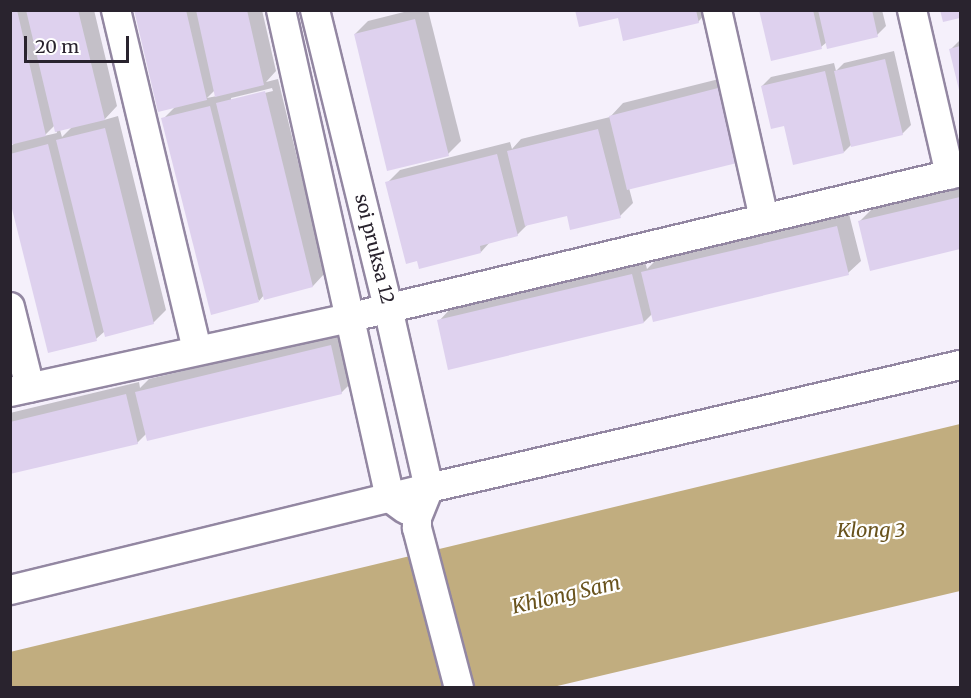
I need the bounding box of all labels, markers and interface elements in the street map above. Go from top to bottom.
scale bar [27,24,132,62]
text: 20 m [35,35,79,58]
street label: soi pruksa 12 [350,192,398,306]
water label: Klong 3 [837,517,905,541]
water label: Khlong Sam [509,570,623,618]

